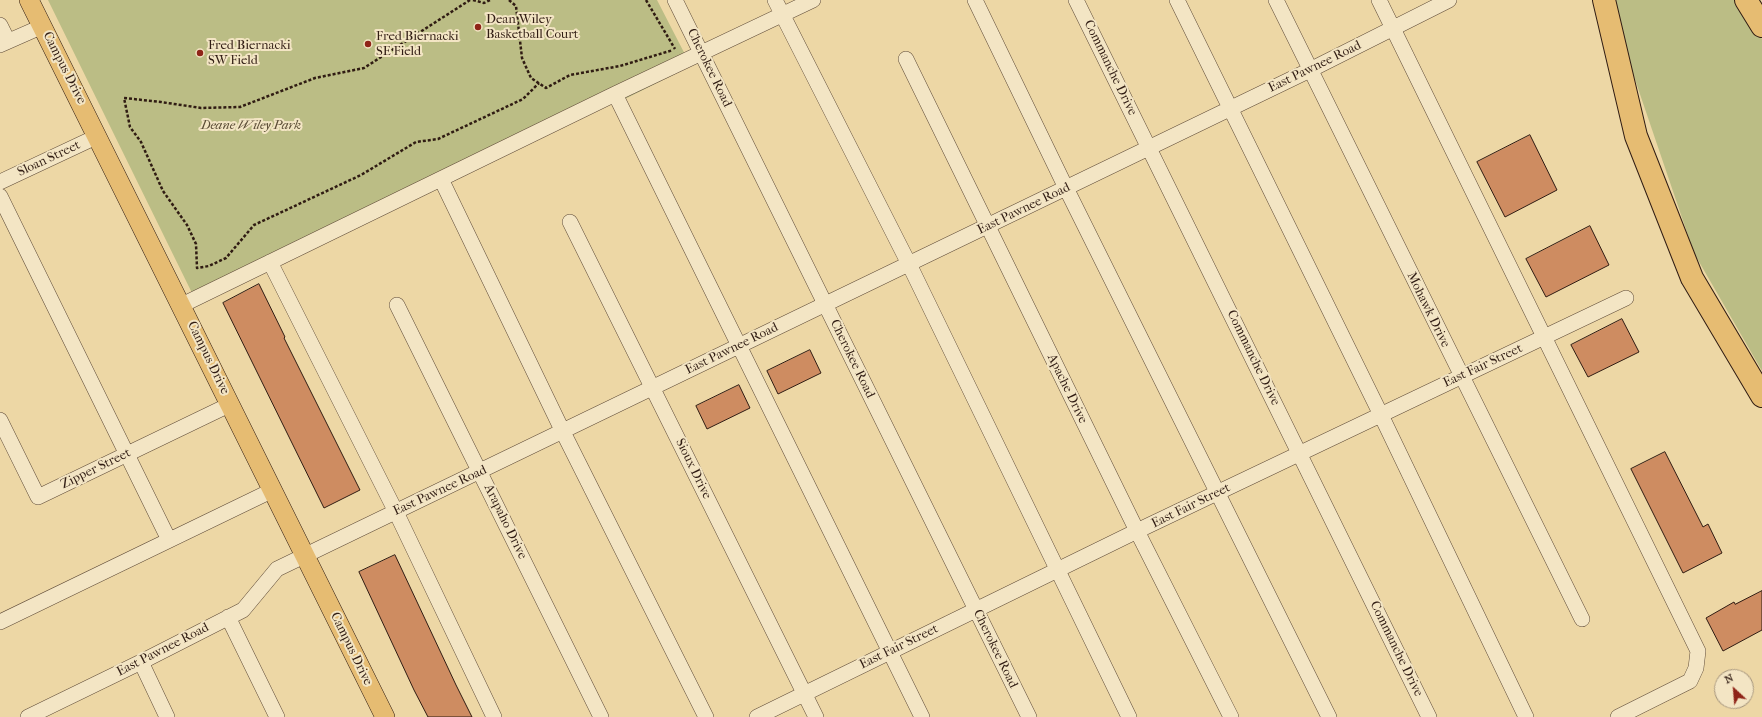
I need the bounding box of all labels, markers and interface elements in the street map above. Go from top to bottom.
place label: Dean Wiley Basketball Court [486,12,578,43]
street label: Commanche Drive [1080,18,1140,118]
marker: Dean Wiley Basketball Court [473,22,483,32]
street label: Cherokee Road [683,26,735,110]
street label: Campus Drive [39,29,89,107]
place label: Fred Biernacki SE Field [376,29,459,60]
place label: Fred Biernacki SW Field [208,38,291,69]
street label: East Pawnee Road [1266,38,1364,96]
marker: Fred Biernacki SE Field [363,39,373,49]
marker: Fred Biernacki SW Field [195,48,205,58]
park label: Deane Wiley Park [201,118,301,134]
street label: Sloan Street [15,138,83,180]
street label: East Pawnee Road [975,180,1073,238]
street label: Mohawk Drive [1403,270,1453,350]
street label: Commanche Drive [1223,308,1283,408]
street label: Cherokee Road [826,317,878,401]
street label: Campus Drive [184,319,232,397]
street label: East Pawnee Road [683,320,781,378]
street label: East Fair Street [1441,341,1525,391]
street label: Apache Drive [1043,352,1091,426]
street label: Sioux Drive [672,436,714,502]
street label: Zipper Street [59,445,133,493]
street label: East Pawnee Road [391,463,489,519]
street label: East Fair Street [1149,480,1233,532]
street label: Arapaho Drive [480,482,530,562]
street label: Commanche Drive [1366,599,1426,699]
street label: Cherokee Road [969,607,1021,691]
street label: Campus Drive [327,610,375,688]
street label: East Pawnee Road [114,620,212,680]
street label: East Fair Street [857,621,941,673]
north arrow [1714,669,1754,709]
text: N [1722,671,1736,686]

